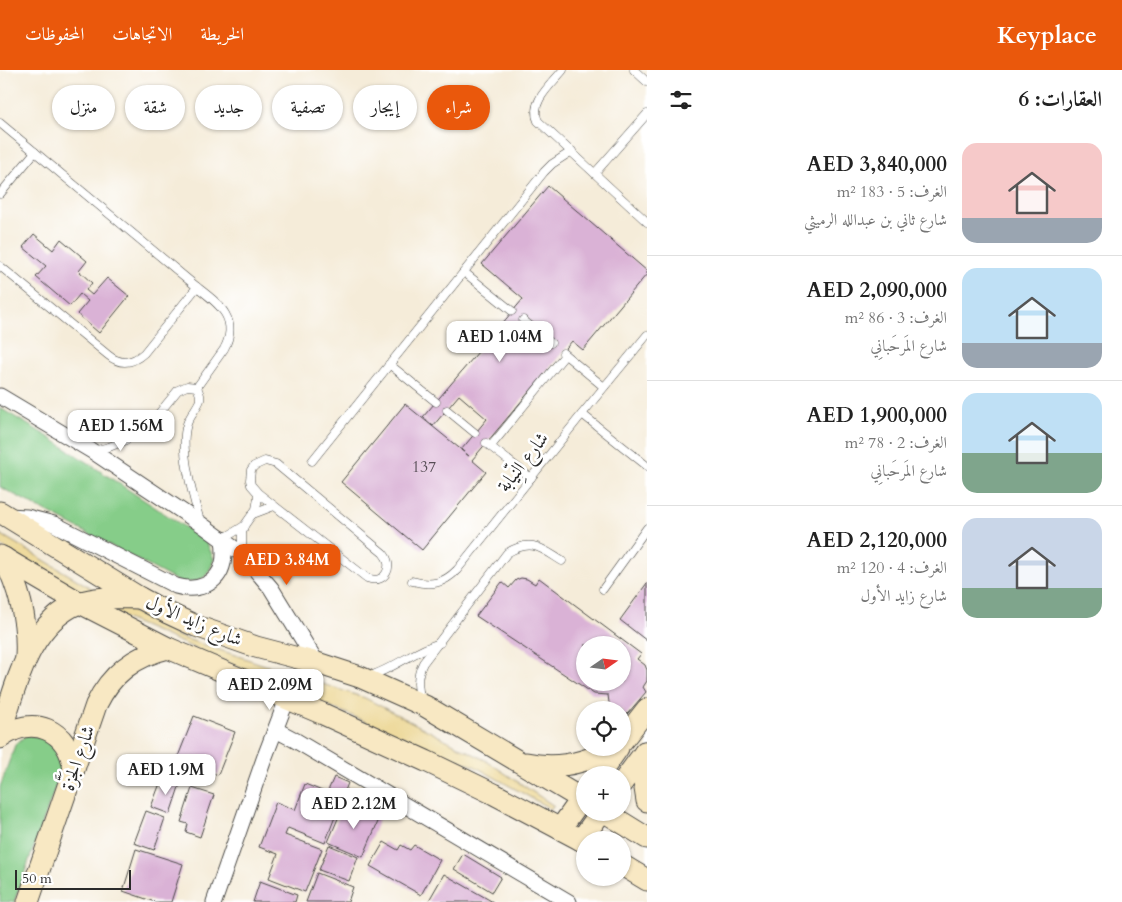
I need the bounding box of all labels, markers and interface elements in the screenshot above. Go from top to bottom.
text: Keyplace [997,19,1097,52]
text: المحفوظات [25,22,84,47]
text: الاتجاهات [112,22,172,47]
text: الخريطة [200,22,244,47]
chip: منزل [52,85,115,130]
chip: شقة [125,85,185,130]
chip: جديد [195,85,262,130]
chip: تصفية [272,85,343,130]
chip: إيجار [353,85,417,130]
chip: شراء [427,85,490,130]
text: العقارات: 6 [1018,85,1102,114]
icon: filters [667,86,695,114]
text: AED 3,840,000 [807,150,947,179]
icon: home [1002,163,1062,223]
text: الغرف: 5 · 183 m² [837,181,947,203]
text: شارع ثاني بن عبدالله الرميثي [804,209,947,231]
text: AED 2,090,000 [807,276,947,305]
icon: home [1002,288,1062,348]
text: الغرف: 3 · 86 m² [845,307,947,329]
pin: AED 1.04M [443,320,557,363]
text: AED 1.04M [457,326,543,348]
text: شارع المَرحَبانِي [870,335,947,357]
text: AED 1,900,000 [807,401,947,430]
pin: AED 1.56M [64,410,178,452]
icon: home [1002,413,1062,473]
text: AED 1.56M [78,415,164,437]
street label: شارع النِّيابة [491,426,557,499]
text: الغرف: 2 · 78 m² [845,432,947,454]
house number: 137 [412,456,436,478]
text: شارع المَرحَبانِي [870,460,947,482]
text: AED 2,120,000 [807,526,947,555]
icon: home [1002,538,1062,598]
pin: AED 3.84M [230,544,344,586]
text: AED 3.84M [244,549,330,571]
text: الغرف: 4 · 120 m² [837,557,947,579]
text: شارع زايد الأول [861,585,947,607]
street label: شارع زايد الأول [141,588,247,655]
north arrow [576,636,631,691]
map controls [576,636,631,886]
pin: AED 2.09M [213,668,327,711]
text: AED 2.09M [227,674,313,696]
button: locate [576,701,631,756]
street label: شارع الجَزَّة [51,720,103,795]
pin: AED 1.9M [114,754,218,796]
text: AED 1.9M [128,759,204,781]
button: + [576,766,631,821]
pin: AED 2.12M [297,788,411,830]
text: AED 2.12M [311,793,397,815]
button: − [576,831,631,886]
scale bar [15,867,131,890]
text: 50 m [22,869,52,888]

